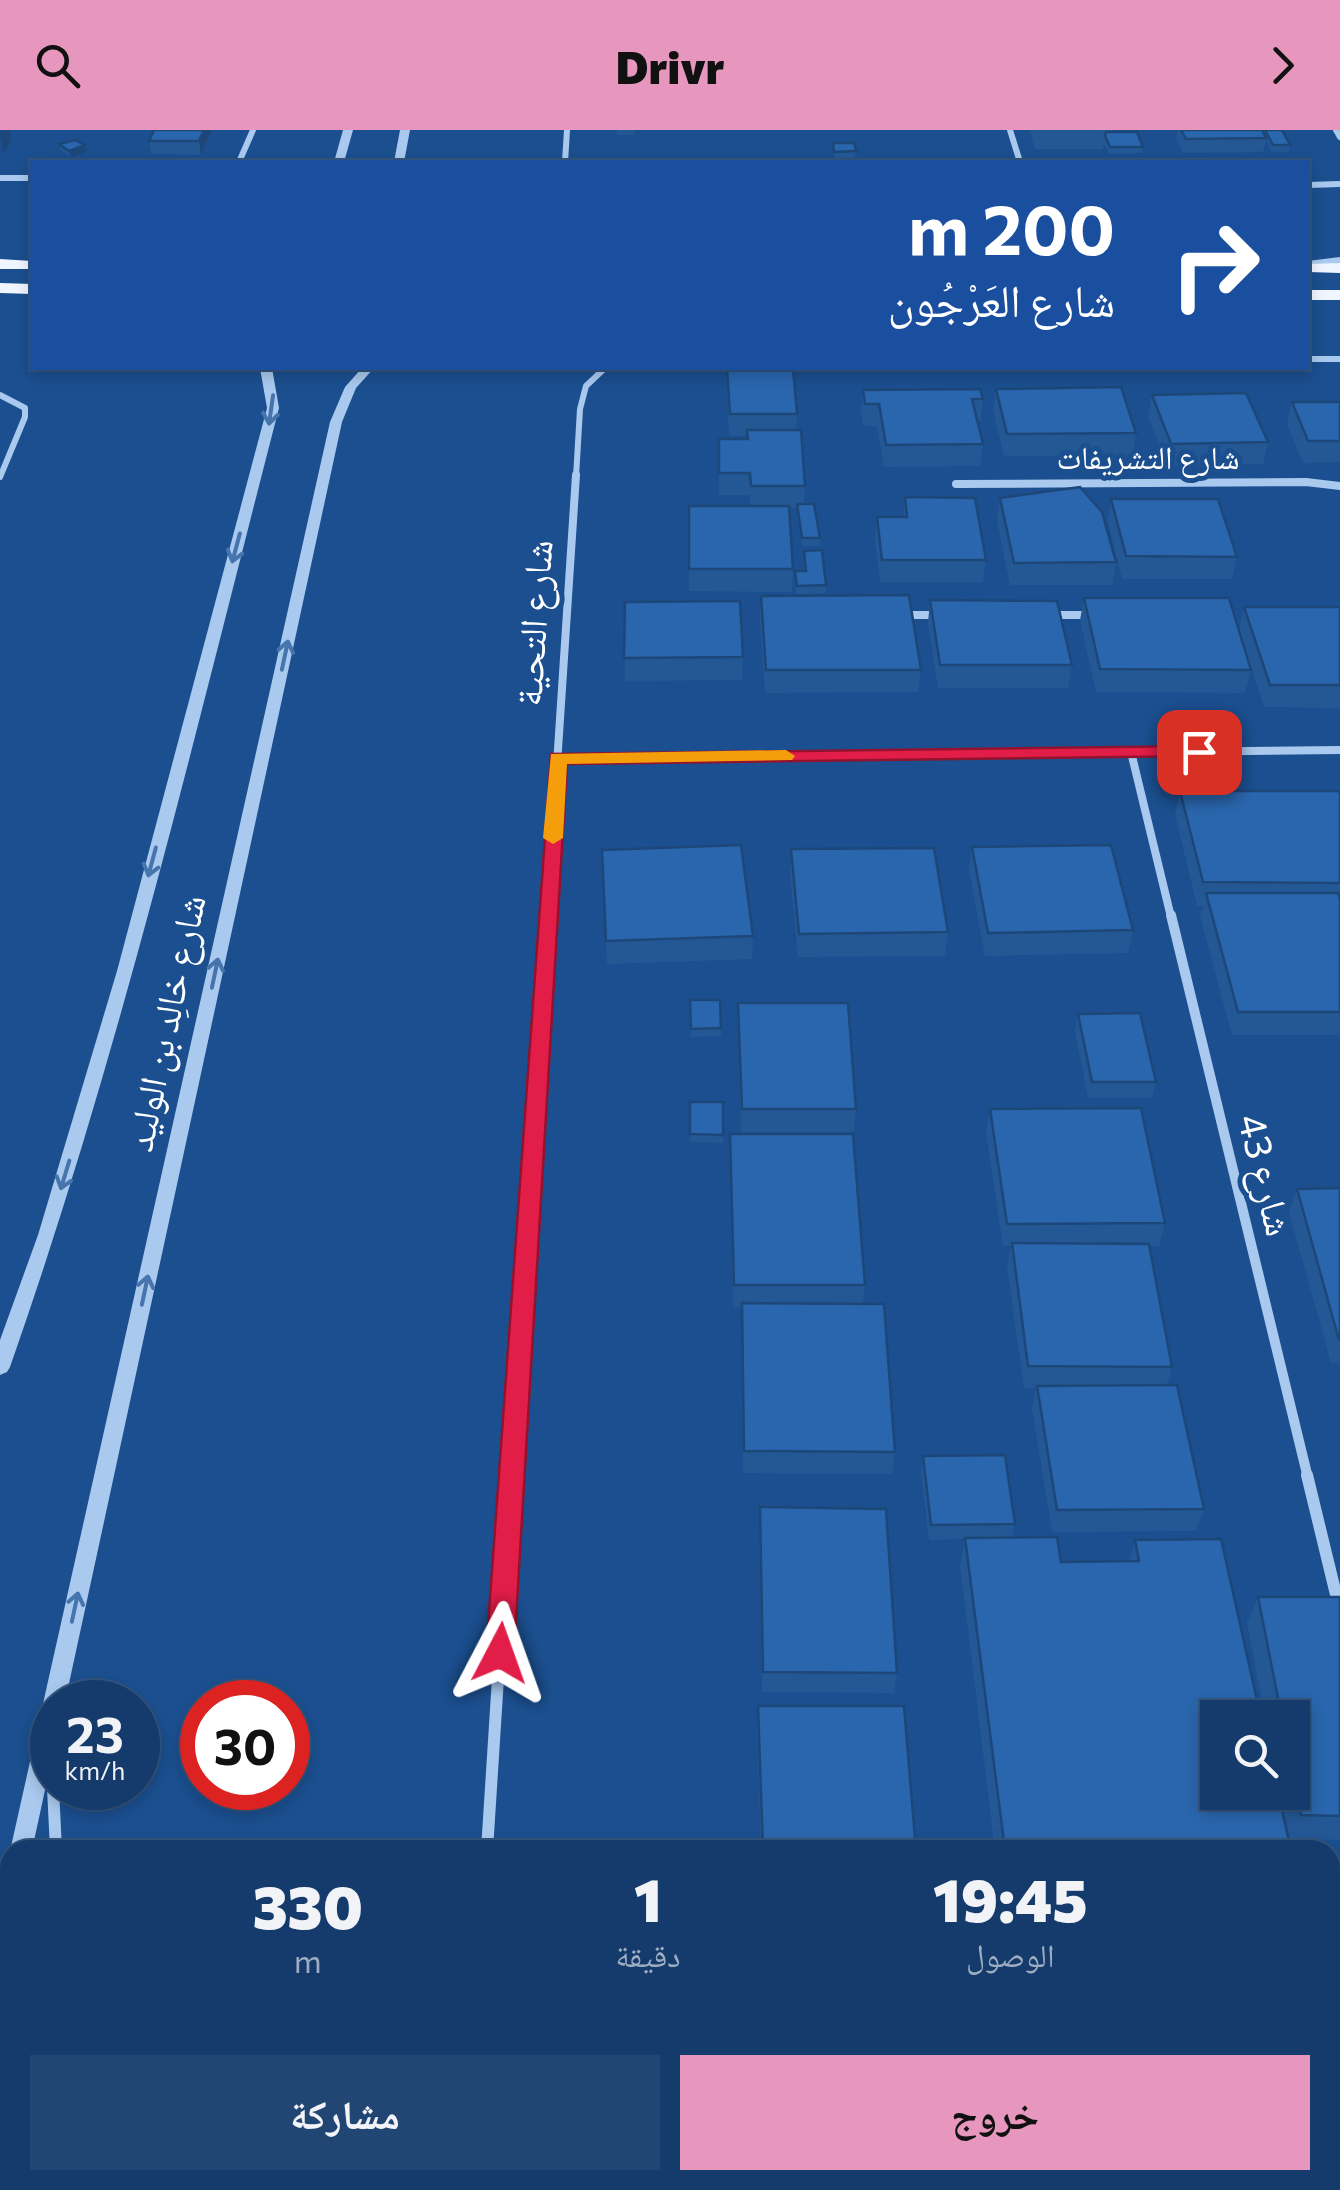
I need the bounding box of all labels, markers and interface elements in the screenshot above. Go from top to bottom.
icon: search [30,38,85,93]
text: Drivr [616,38,725,93]
icon: forward [1255,38,1310,93]
text: 200 m [908,184,1115,269]
icon: right [1150,200,1280,330]
text: شارع العَرْجُون [888,271,1115,326]
one-way arrow [261,394,279,426]
street label: شارع التشريفات [1056,436,1240,478]
one-way arrow [226,532,245,563]
street label: شارع التحية [502,538,564,708]
one-way arrow [277,640,295,672]
pin [1157,710,1242,795]
icon: arrive [1172,725,1227,780]
one-way arrow [142,846,161,877]
street label: شارع خالِد بن الوليد [113,890,217,1156]
one-way arrow [207,957,226,989]
street label: شارع 43 [1227,1109,1305,1241]
one-way arrow [55,1159,73,1190]
one-way arrow [137,1275,156,1307]
one-way arrow [67,1592,86,1624]
position arrow [448,1601,552,1705]
speed limit sign: 30 [180,1680,310,1810]
map controls [1200,1700,1310,1810]
button: search [1200,1700,1310,1810]
text: 23 [66,1702,124,1763]
text: km/h [65,1755,125,1785]
text: 1 [634,1861,662,1934]
text: 19:45 [933,1861,1088,1934]
text: 330 [252,1868,363,1941]
text: دقيقة [615,1934,680,1974]
text: الوصول [966,1934,1055,1974]
text: m [294,1940,322,1980]
button: مشاركة [30,2055,660,2170]
button: خروج [680,2055,1310,2170]

